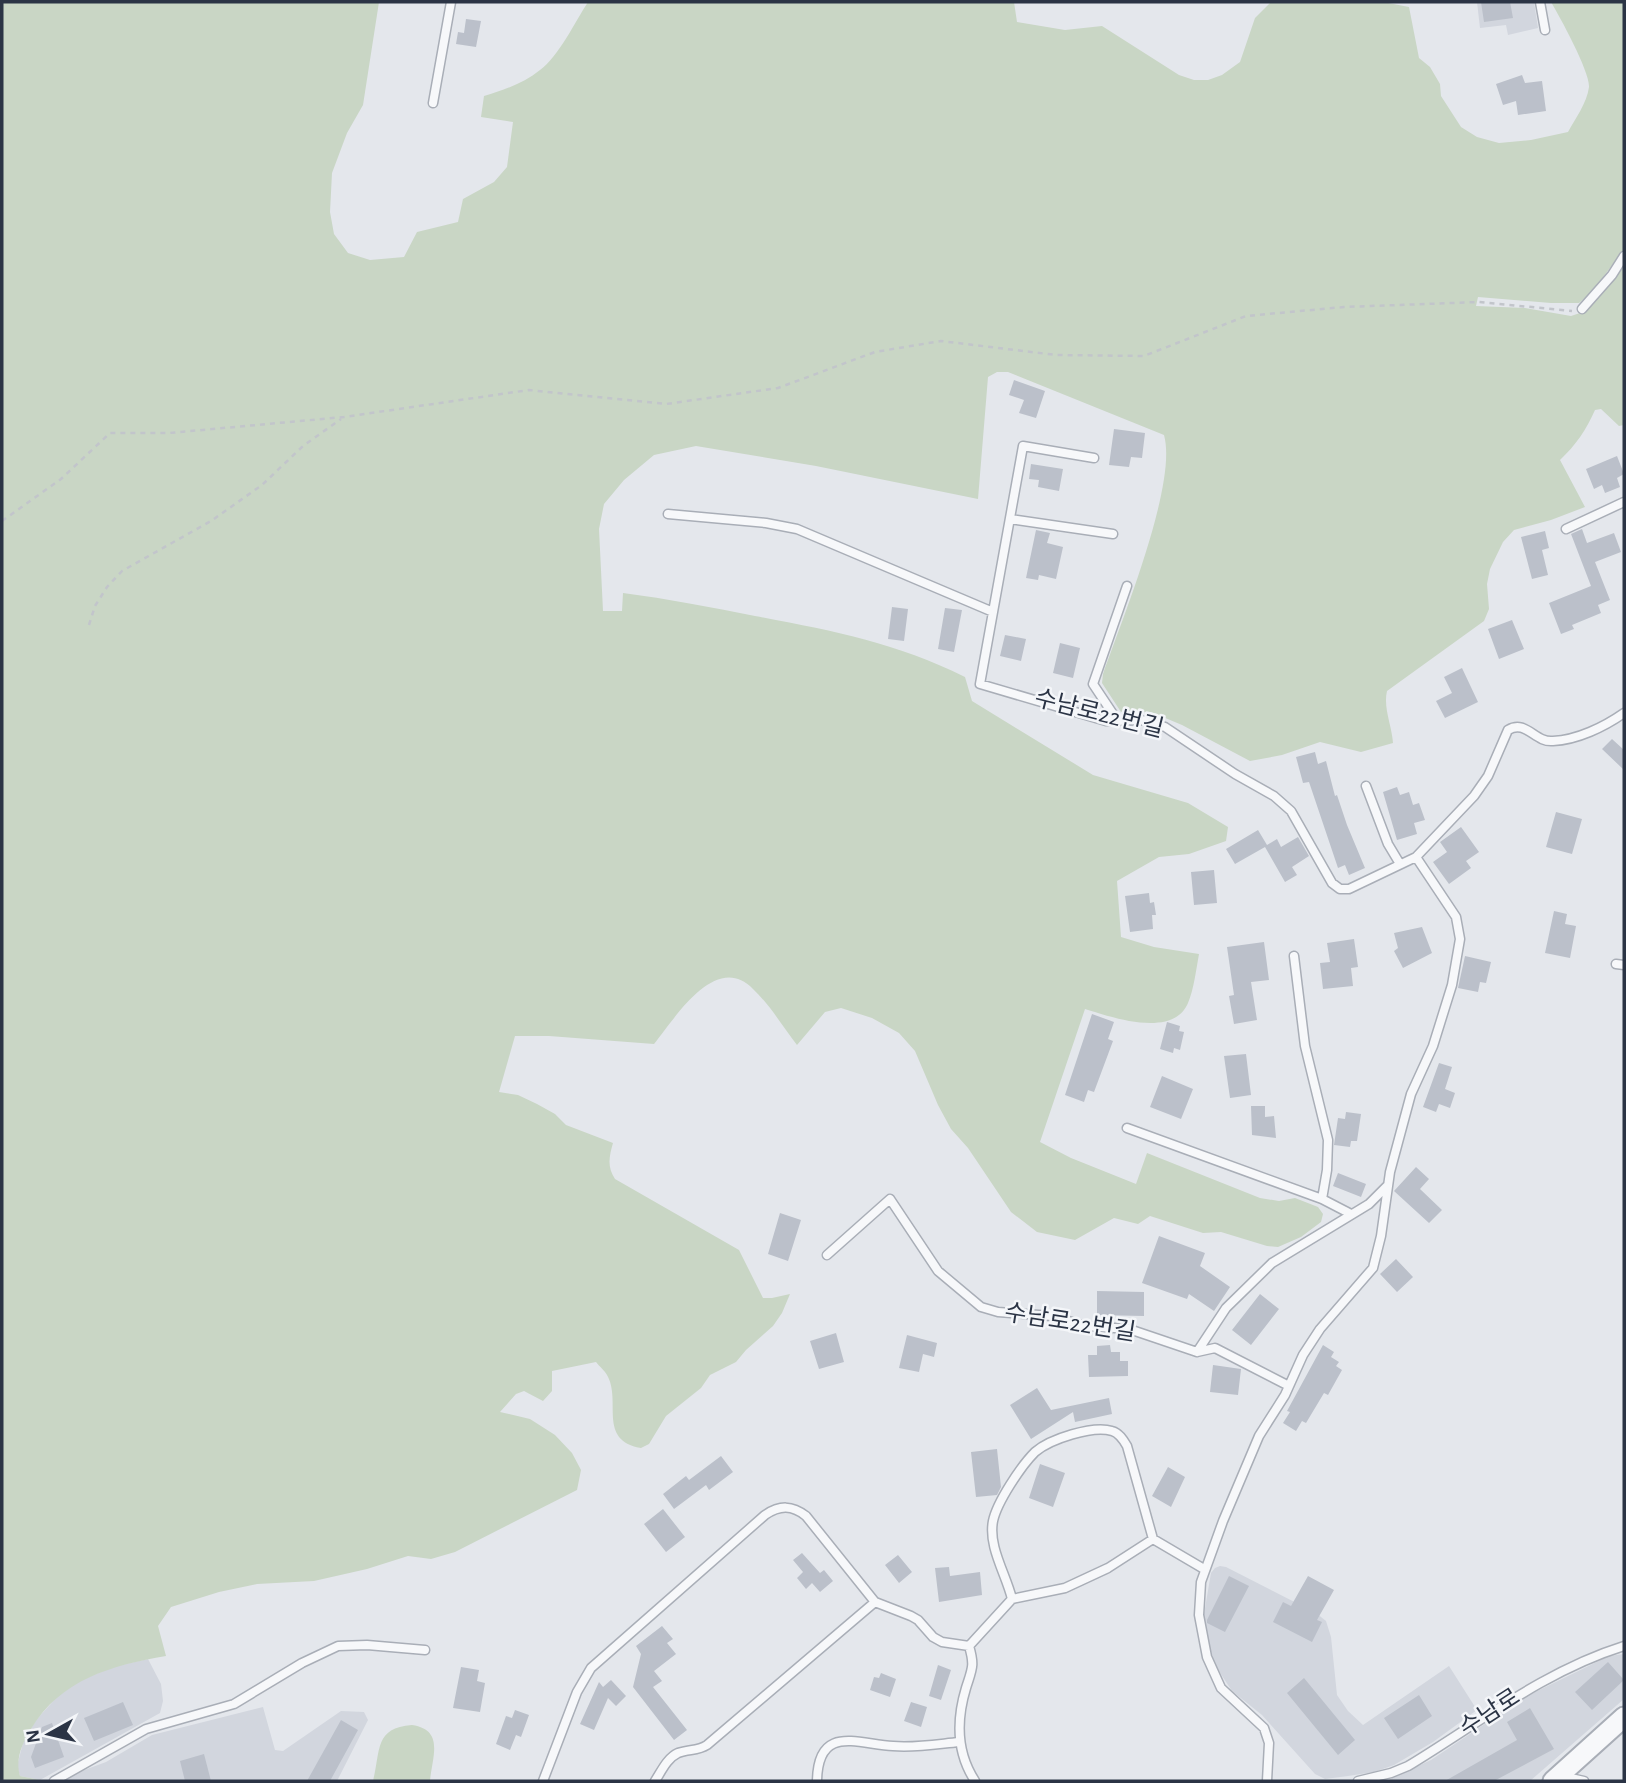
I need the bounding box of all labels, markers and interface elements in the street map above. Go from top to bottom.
street label: 수남로22번길 [1032,685,1166,742]
street label: 수남로22번길 [1003,1300,1137,1345]
street label: 수남로 [1455,1684,1524,1741]
north arrow [14,1699,84,1769]
text: N [23,1728,44,1744]

